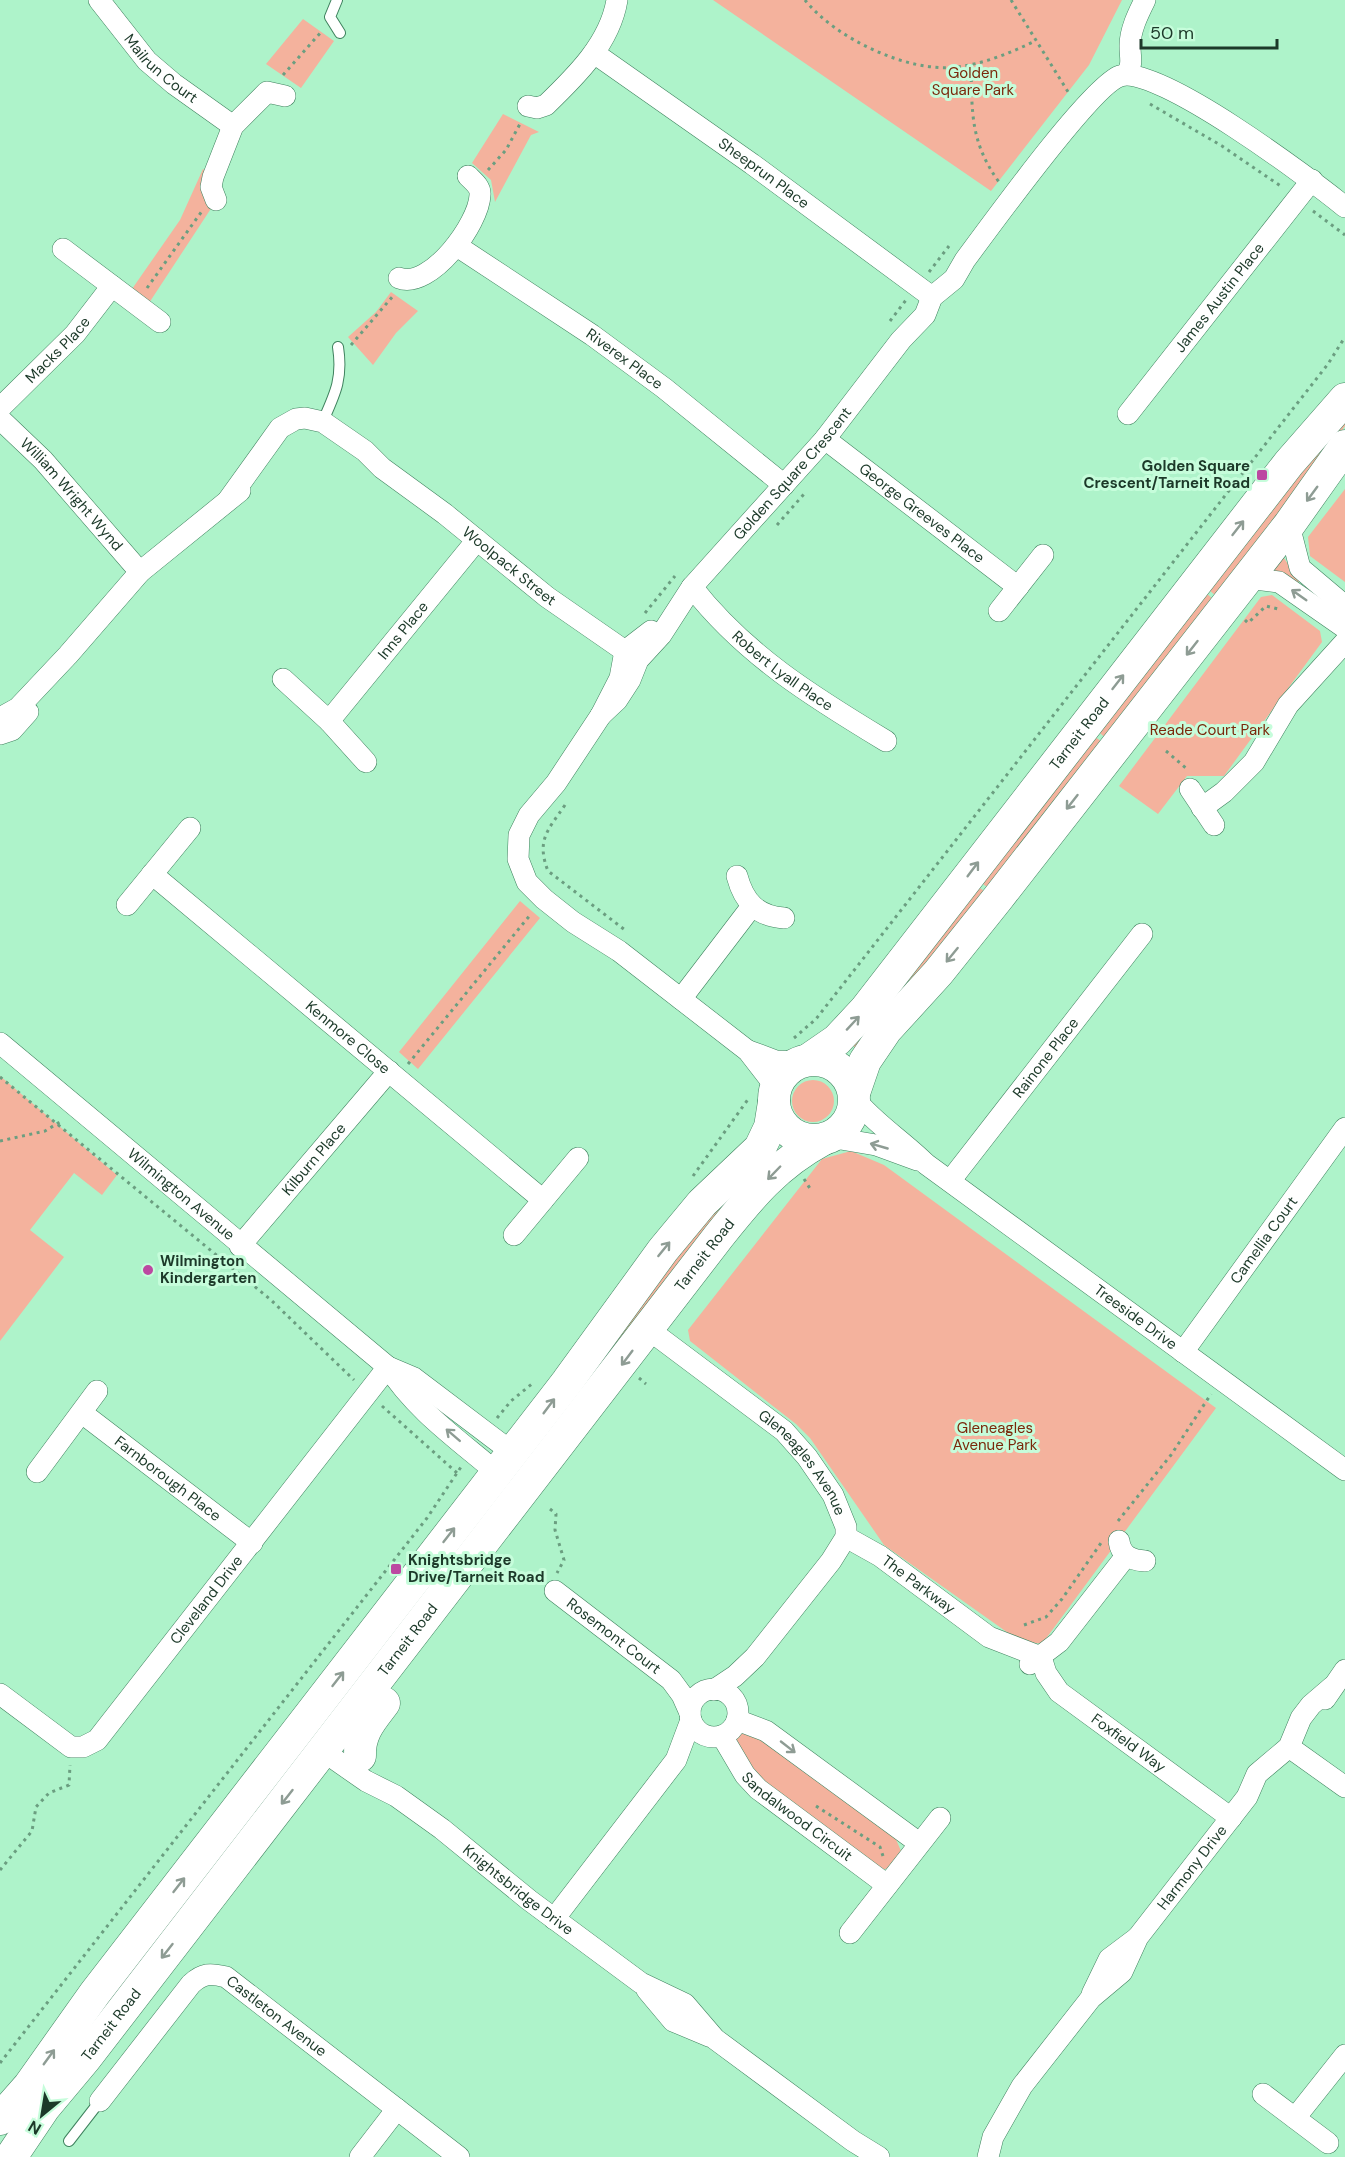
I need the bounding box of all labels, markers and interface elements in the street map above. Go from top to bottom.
scale bar [1141,12,1278,50]
text: 50 m [1150,21,1194,45]
street label: Mailrun Court [119,30,202,108]
park label: Golden Square Park [932,63,1015,100]
street label: Sheeprun Place [714,133,813,213]
street label: James Austin Place [1170,239,1269,357]
street label: Macks Place [21,313,95,388]
street label: Riverex Place [582,324,667,394]
street label: Golden Square Crescent [729,403,856,544]
street label: William Wright Wynd [16,433,127,555]
place label: Golden Square Crescent/Tarneit Road [1084,456,1250,493]
street label: George Greeves Place [855,459,989,568]
marker: Golden Square Crescent/Tarneit Road [1255,468,1269,482]
one-way arrow [1305,485,1318,501]
one-way arrow [1231,520,1244,536]
street label: Woolpack Street [458,522,560,610]
one-way arrow [1292,589,1308,601]
street label: Inns Place [373,597,433,664]
street label: Robert Lyall Place [728,626,837,716]
one-way arrow [1186,640,1199,656]
one-way arrow [1112,674,1125,690]
street label: Tarneit Road [1045,693,1114,774]
park label: Reade Court Park [1150,720,1271,740]
one-way arrow [1066,794,1079,810]
one-way arrow [967,862,979,878]
one-way arrow [946,947,959,963]
street label: Kenmore Close [301,996,394,1078]
street label: Rainone Place [1008,1014,1083,1102]
one-way arrow [846,1016,860,1031]
street label: Kilburn Place [277,1119,350,1200]
one-way arrow [870,1140,889,1151]
street label: Wilmington Avenue [123,1144,239,1245]
one-way arrow [767,1165,782,1180]
street label: Camellia Court [1226,1192,1302,1288]
street label: Tarneit Road [670,1214,739,1295]
one-way arrow [657,1241,670,1257]
place label: Wilmington Kindergarten [160,1251,256,1288]
marker: Wilmington Kindergarten [141,1263,155,1277]
street label: Treeside Drive [1090,1280,1181,1354]
one-way arrow [621,1350,634,1366]
one-way arrow [542,1398,555,1414]
street label: Gleneagles Avenue [754,1405,850,1518]
park label: Gleneagles Avenue Park [953,1418,1038,1455]
one-way arrow [446,1428,461,1442]
street label: Farnborough Place [110,1431,225,1526]
one-way arrow [443,1527,456,1543]
place label: Knightsbridge Drive/Tarneit Road [408,1550,544,1587]
street label: Cleveland Drive [165,1551,247,1648]
street label: The Parkway [878,1551,960,1619]
marker: Knightsbridge Drive/Tarneit Road [389,1562,403,1576]
street label: Rosemont Court [562,1593,665,1679]
street label: Tarneit Road [373,1599,442,1680]
one-way arrow [332,1671,345,1687]
street label: Foxfield Way [1087,1709,1170,1777]
one-way arrow [779,1741,795,1754]
street label: Sandalwood Circuit [737,1768,856,1866]
one-way arrow [281,1789,293,1805]
street label: Harmony Drive [1153,1821,1231,1914]
street label: Knightsbridge Drive [459,1840,577,1940]
one-way arrow [173,1877,185,1893]
one-way arrow [161,1943,174,1959]
street label: Castleton Avenue [222,1971,331,2061]
street label: Tarneit Road [77,1984,146,2065]
one-way arrow [43,2049,55,2065]
north arrow [12,2085,72,2145]
text: N [24,2116,45,2140]

